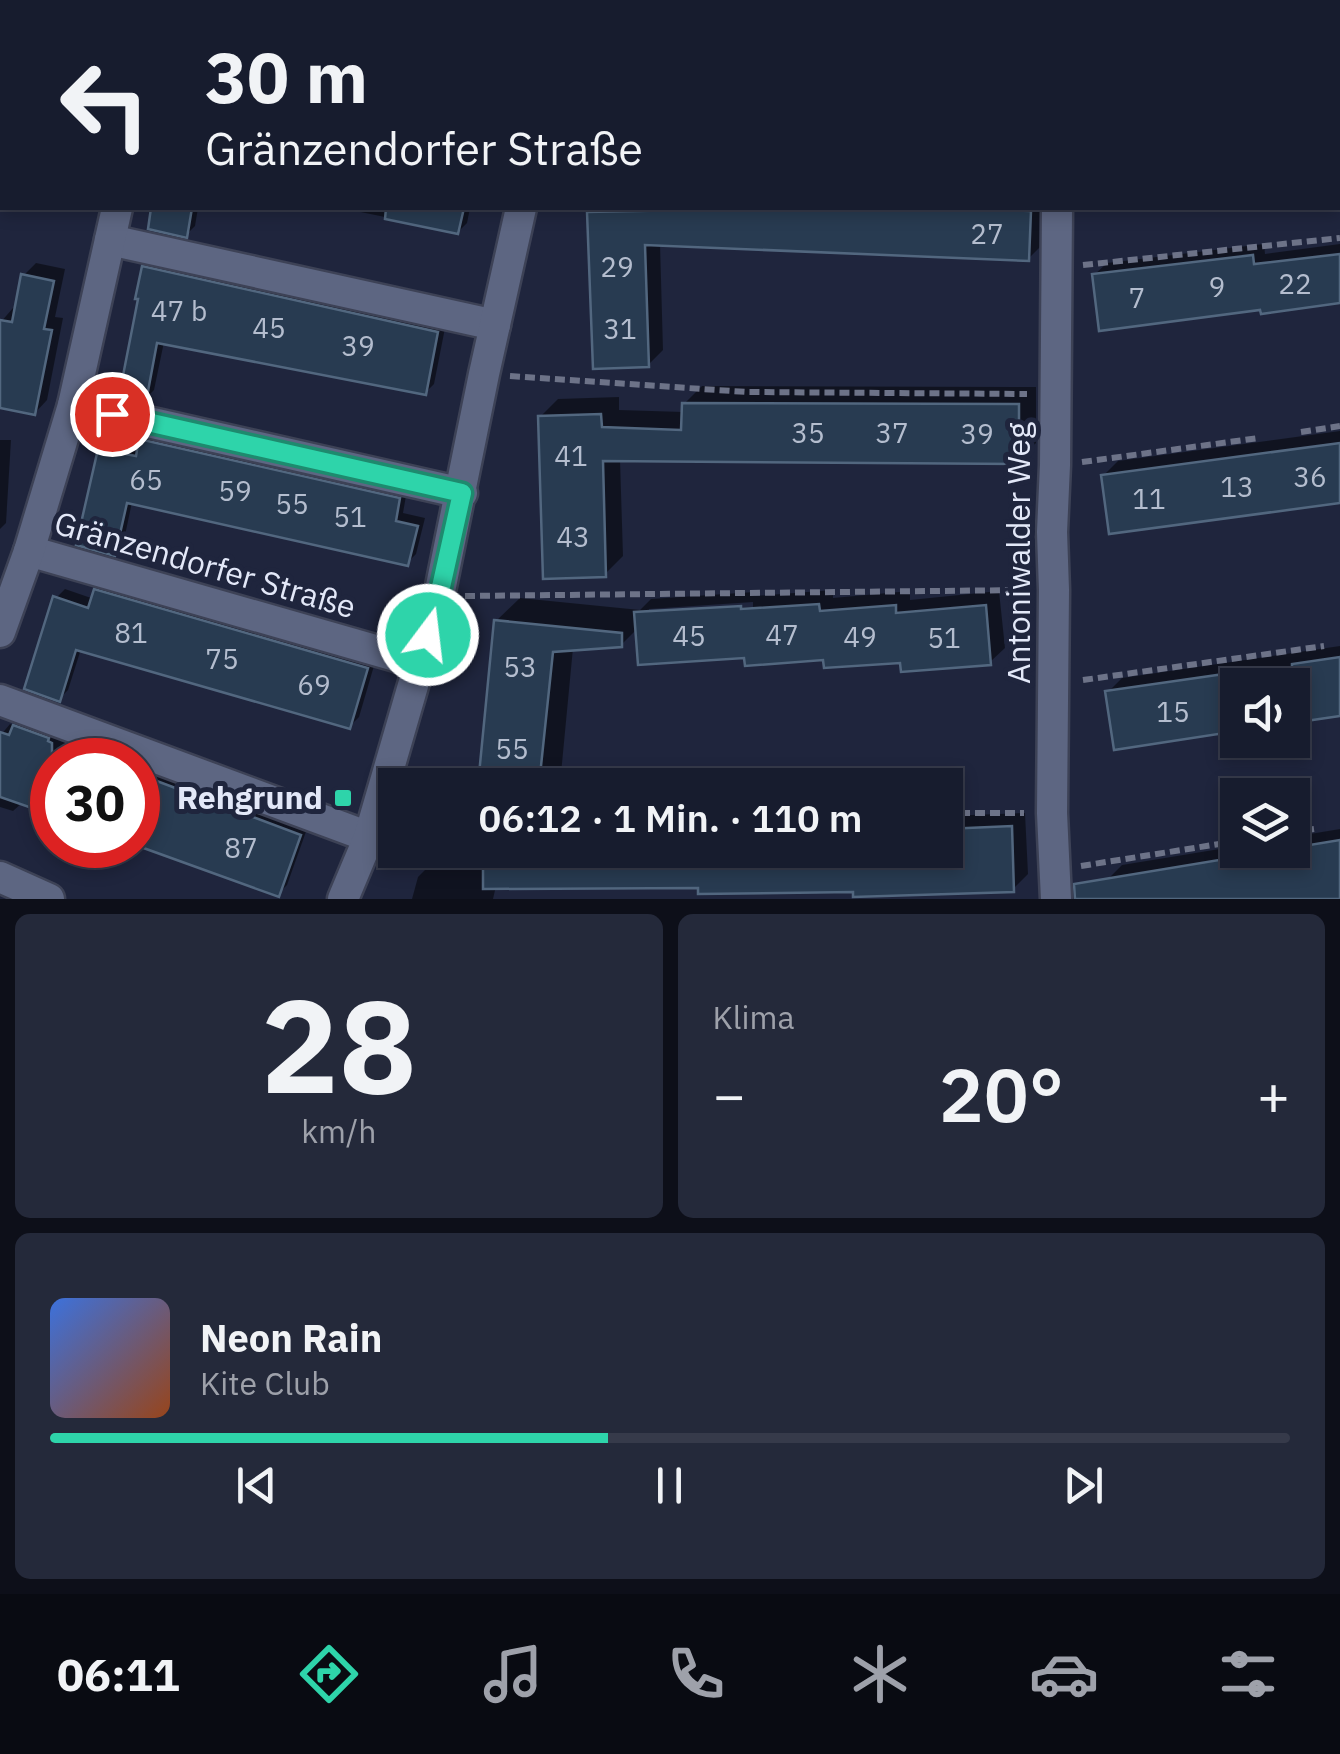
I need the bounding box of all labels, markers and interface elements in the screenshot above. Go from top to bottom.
text: 30 m [205,31,368,122]
icon: left [40,40,170,170]
text: Gränzendorfer Straße [205,119,643,177]
house number: 27 [970,215,1004,252]
house number: 29 [600,248,634,285]
house number: 22 [1278,265,1312,302]
house number: 9 [1209,268,1225,305]
house number: 7 [1129,279,1145,316]
house number: 47 b [151,292,207,329]
house number: 45 [252,309,286,346]
house number: 31 [603,310,637,347]
house number: 39 [341,327,375,364]
pin [70,372,155,457]
icon: arrive [85,387,140,442]
house number: 35 [791,414,825,451]
house number: 37 [875,414,909,451]
house number: 39 [960,415,994,452]
street label: Antoniwalder Weg [997,422,1039,684]
house number: 41 [554,437,588,474]
house number: 36 [1293,458,1327,495]
house number: 65 [129,461,163,498]
house number: 13 [1220,468,1254,505]
house number: 59 [218,472,252,509]
house number: 11 [1132,480,1166,517]
house number: 55 [275,485,309,522]
house number: 51 [333,498,367,535]
street label: Gränzendorfer Straße [50,501,361,627]
house number: 43 [556,518,590,555]
position arrow [376,583,480,687]
house number: 81 [114,614,148,651]
house number: 47 [765,616,799,653]
house number: 45 [672,617,706,654]
house number: 49 [843,618,877,655]
house number: 51 [927,619,961,656]
house number: 75 [205,640,239,677]
house number: 53 [503,648,537,685]
house number: 69 [297,666,331,703]
map controls [1220,668,1310,868]
button: sound [1220,668,1310,758]
house number: 15 [1156,693,1190,730]
house number: 55 [495,730,529,767]
speed limit sign: 30 [30,738,160,868]
place label: Rehgrund [177,776,323,818]
button: layers [1220,778,1310,868]
marker: Rehgrund [332,787,354,809]
text: 06:12 · 1 Min. · 110 m [479,793,862,842]
house number: 87 [224,829,258,866]
text: 28 [261,960,417,1129]
text: Klima [713,996,795,1038]
text: 20° [939,1045,1064,1143]
text: − [713,1059,746,1130]
text: + [1257,1059,1290,1130]
text: km/h [301,1110,376,1152]
text: Neon Rain [200,1313,382,1362]
text: Kite Club [200,1362,330,1404]
icon: previous [229,1458,284,1513]
icon: pause [642,1458,697,1513]
icon: next [1056,1458,1111,1513]
icon: directions [294,1639,364,1709]
icon: music [478,1639,548,1709]
icon: phone [661,1639,731,1709]
icon: climate [845,1639,915,1709]
icon: car [1029,1639,1099,1709]
icon: filters [1213,1639,1283,1709]
text: 06:11 [57,1645,180,1703]

